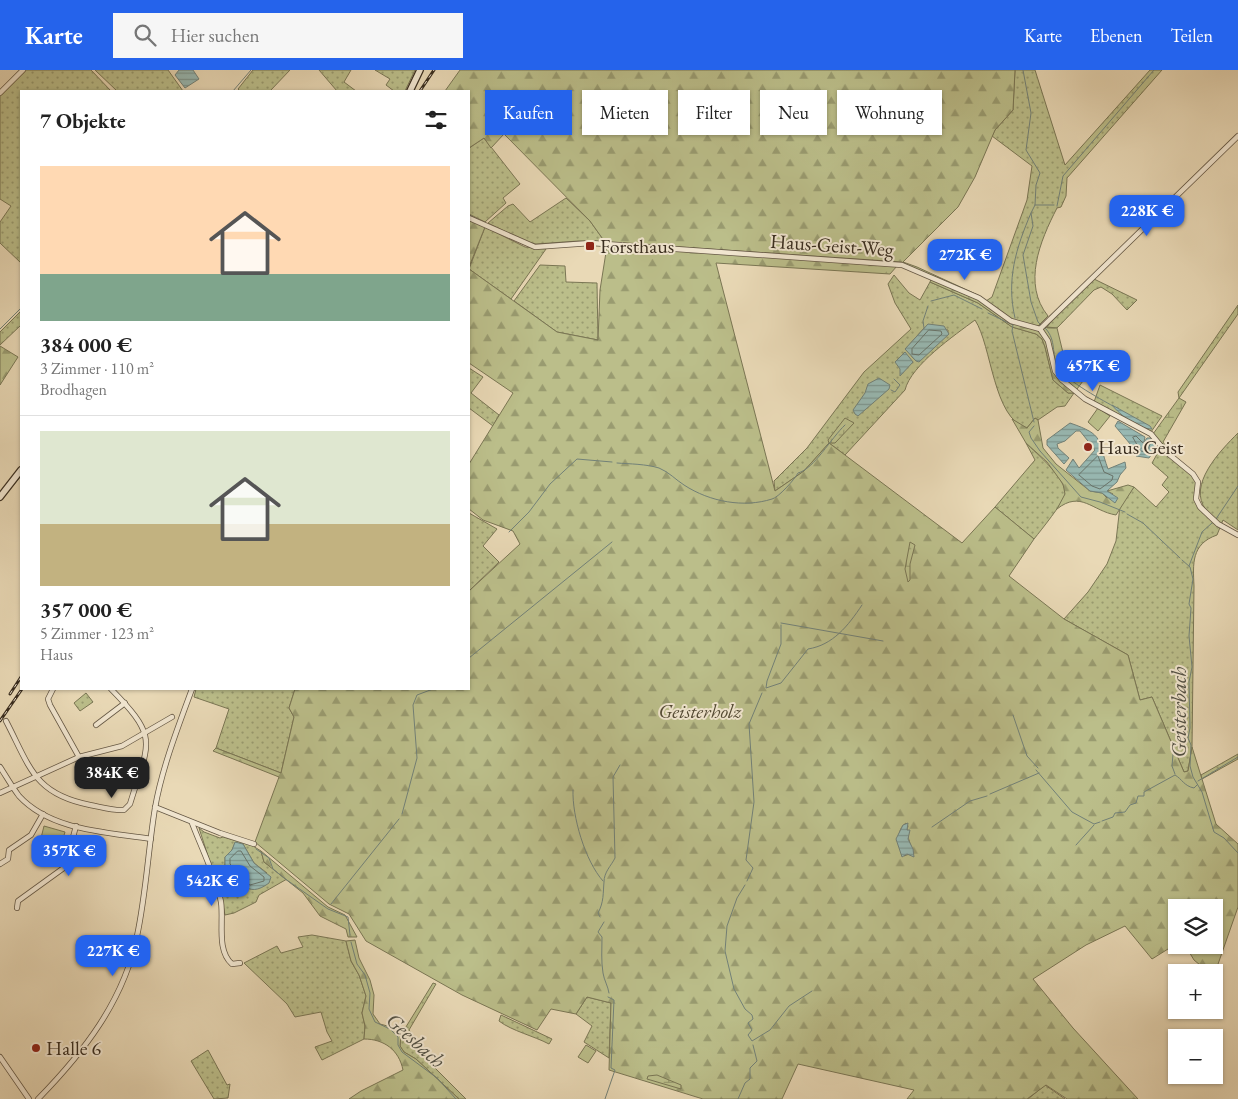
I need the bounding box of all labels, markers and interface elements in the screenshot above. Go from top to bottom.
search box [113,13,463,58]
text: Karte [25,20,83,51]
icon: search [131,21,159,49]
text: Hier suchen [171,23,260,48]
text: Karte [1024,24,1062,47]
text: Ebenen [1090,24,1143,47]
text: Teilen [1171,24,1213,47]
chip: Kaufen [485,90,572,135]
chip: Mieten [582,90,668,135]
chip: Filter [678,90,750,135]
chip: Neu [760,90,827,135]
chip: Wohnung [837,90,942,135]
icon: filters [422,106,450,134]
text: 7 Objekte [40,107,126,134]
pin: 228K € [1106,194,1188,237]
icon: home [200,198,290,288]
text: 228K € [1120,200,1174,221]
street label: Haus-Geist-Weg [769,228,895,262]
place label: Forsthaus [600,233,674,259]
pin: 272K € [924,238,1006,281]
marker: Forsthaus [584,240,596,252]
text: 272K € [938,244,992,265]
text: 384 000 € [40,331,132,358]
pin: 457K € [1052,350,1134,392]
text: 457K € [1066,355,1120,376]
text: 3 Zimmer · 110 m² [40,358,154,379]
text: Brodhagen [40,379,107,400]
place label: Haus Geist [1098,434,1184,460]
marker: Haus Geist [1082,441,1094,453]
icon: home [200,464,290,554]
text: 357 000 € [40,596,132,623]
text: 5 Zimmer · 123 m² [40,623,154,644]
text: Haus [40,644,73,665]
water label: Geisterbach [1165,667,1192,757]
park label: Geisterholz [658,698,742,724]
pin: 384K € [71,756,153,799]
text: 384K € [85,762,139,783]
pin: 357K € [28,834,110,877]
text: 357K € [42,840,96,861]
pin: 542K € [171,864,253,907]
text: 542K € [185,870,239,891]
map controls [1168,899,1223,1084]
button: layers [1168,899,1223,954]
pin: 227K € [72,934,154,977]
text: 227K € [86,940,140,961]
button: + [1168,964,1223,1019]
water label: Geesbach [381,1006,451,1074]
button: − [1168,1029,1223,1084]
place label: Halle 6 [46,1035,102,1061]
marker: Halle 6 [30,1042,42,1054]

